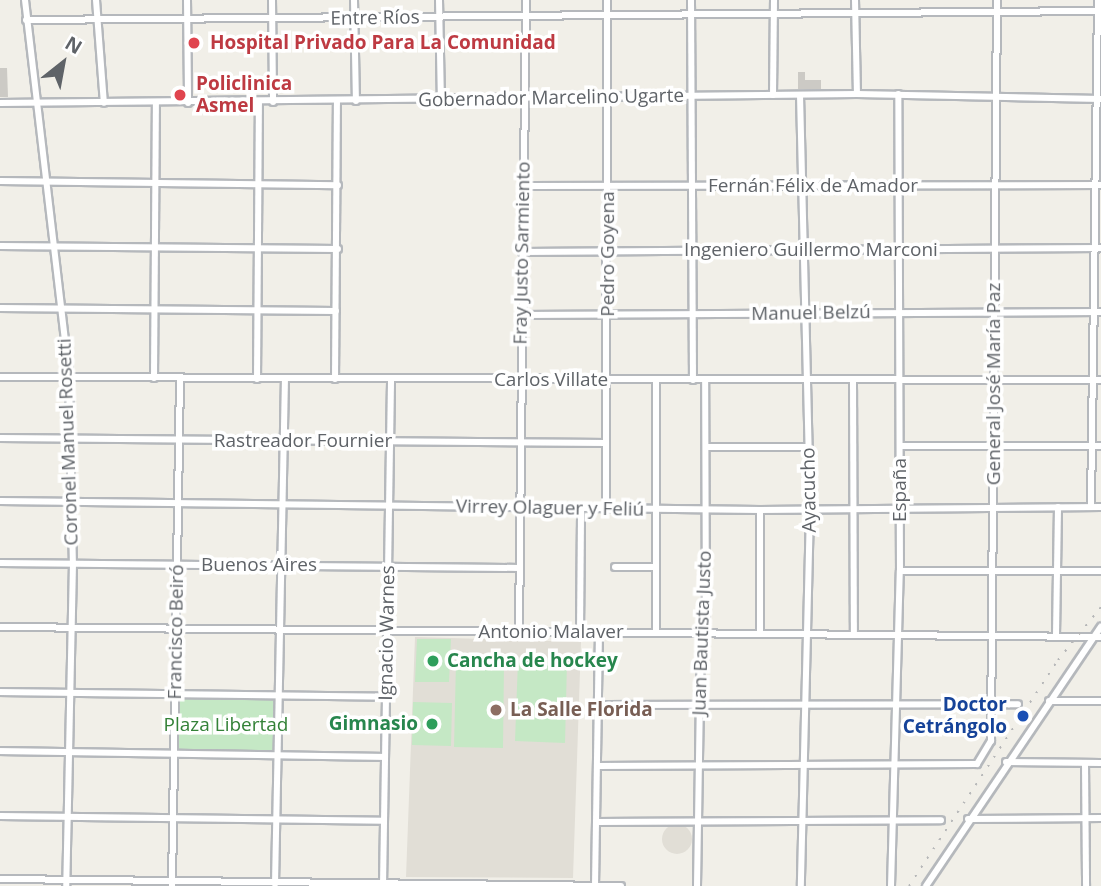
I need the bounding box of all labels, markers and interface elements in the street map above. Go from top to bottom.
street label: Entre Ríos [330,6,420,30]
north arrow [28,28,98,98]
text: N [60,30,87,60]
place label: Hospital Privado Para La Comunidad [210,32,556,54]
marker: Hospital Privado Para La Comunidad [184,33,204,53]
place label: Policlinica Asmel [196,73,292,117]
street label: Gobernador Marcelino Ugarte [418,84,684,112]
marker: Policlinica Asmel [170,85,190,105]
street label: Fray Justo Sarmiento [509,161,535,345]
street label: Fernán Félix de Amador [708,175,918,197]
street label: Pedro Goyena [597,191,619,317]
street label: Ingeniero Guillermo Marconi [684,239,938,261]
street label: General José María Paz [983,283,1005,485]
street label: Manuel Belzú [751,301,871,325]
street label: Coronel Manuel Rosetti [53,338,83,546]
street label: Carlos Villate [494,369,608,391]
street label: Rastreador Fournier [214,430,392,452]
street label: Ayacucho [797,447,821,533]
street label: España [889,458,911,522]
street label: Virrey Olaguer y Feliú [456,495,644,521]
street label: Juan Bautista Justo [688,550,716,716]
street label: Buenos Aires [201,554,317,576]
street label: Francisco Beiró [163,564,189,700]
street label: Ignacio Warnes [374,565,400,701]
street label: Antonio Malaver [478,621,624,643]
place label: Cancha de hockey [447,650,618,672]
marker: Cancha de hockey [425,653,441,669]
place label: Doctor Cetrángolo [903,694,1007,738]
place label: La Salle Florida [510,699,653,721]
marker: La Salle Florida [488,702,504,718]
marker: Doctor Cetrángolo [1013,706,1033,726]
place label: Gimnasio [329,713,418,735]
park label: Plaza Libertad [164,714,288,736]
marker: Gimnasio [424,716,440,732]

